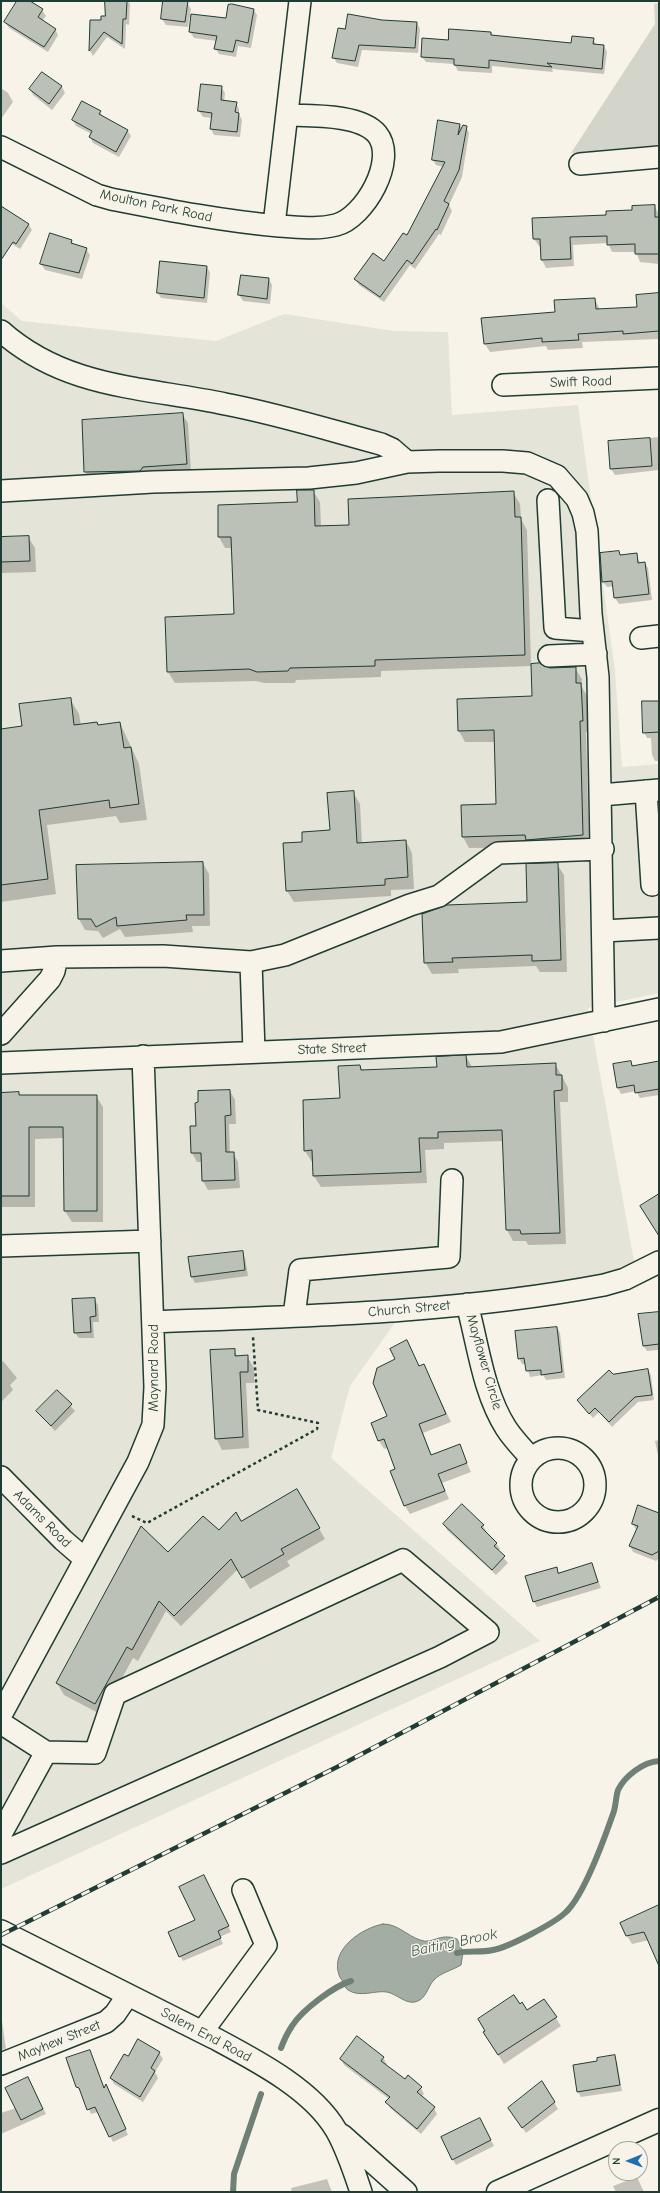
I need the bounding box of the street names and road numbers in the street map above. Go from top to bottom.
street label: Moulton Park Road [98,186,214,226]
street label: Swift Road [550,373,612,391]
street label: State Street [297,1039,367,1059]
street label: Church Street [367,1297,451,1321]
street label: Mayflower Circle [462,1312,506,1412]
street label: Maynard Road [146,1324,162,1412]
street label: Adams Road [10,1487,74,1551]
street label: Salem End Road [158,2004,254,2066]
street label: Mayhew Street [15,2017,103,2065]

